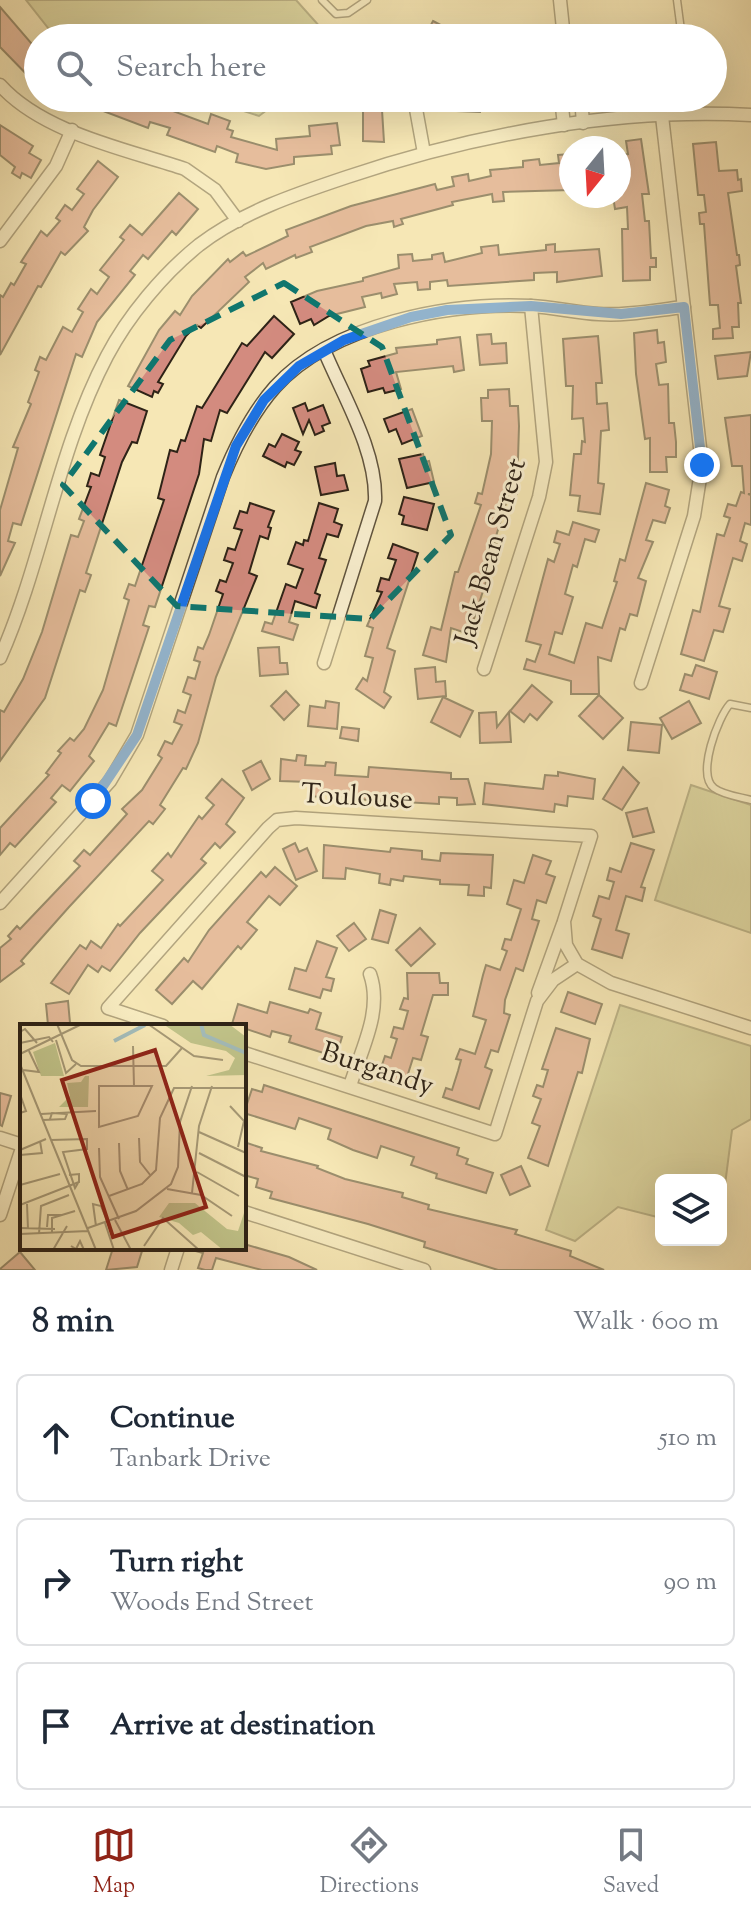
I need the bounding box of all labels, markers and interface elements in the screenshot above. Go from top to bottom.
search box [24,24,727,112]
icon: search [52,46,96,90]
text: Search here [116,47,266,90]
north arrow [559,136,631,208]
route end [684,447,720,483]
street label: Jack Bean Street [446,453,538,652]
street label: Toulouse [300,775,414,821]
route start [75,783,111,819]
inset map [20,1024,246,1250]
street label: Burgandy [315,1033,439,1107]
map controls [655,1174,727,1246]
button: layers [655,1174,727,1246]
text: 8 min [32,1298,114,1347]
text: Walk · 600 m [573,1304,719,1341]
text: Continue [110,1398,235,1441]
icon: ahead [34,1416,78,1460]
text: 510 m [659,1420,717,1457]
text: Tanbark Drive [110,1441,271,1478]
text: Turn right [110,1542,243,1585]
icon: right [34,1560,78,1604]
text: 90 m [664,1564,717,1601]
text: Woods End Street [110,1585,313,1622]
icon: arrive [34,1704,78,1748]
text: Arrive at destination [110,1705,375,1748]
tab: Map [92,1823,136,1903]
tab: Directions [320,1823,419,1903]
tab: Saved [603,1823,659,1903]

